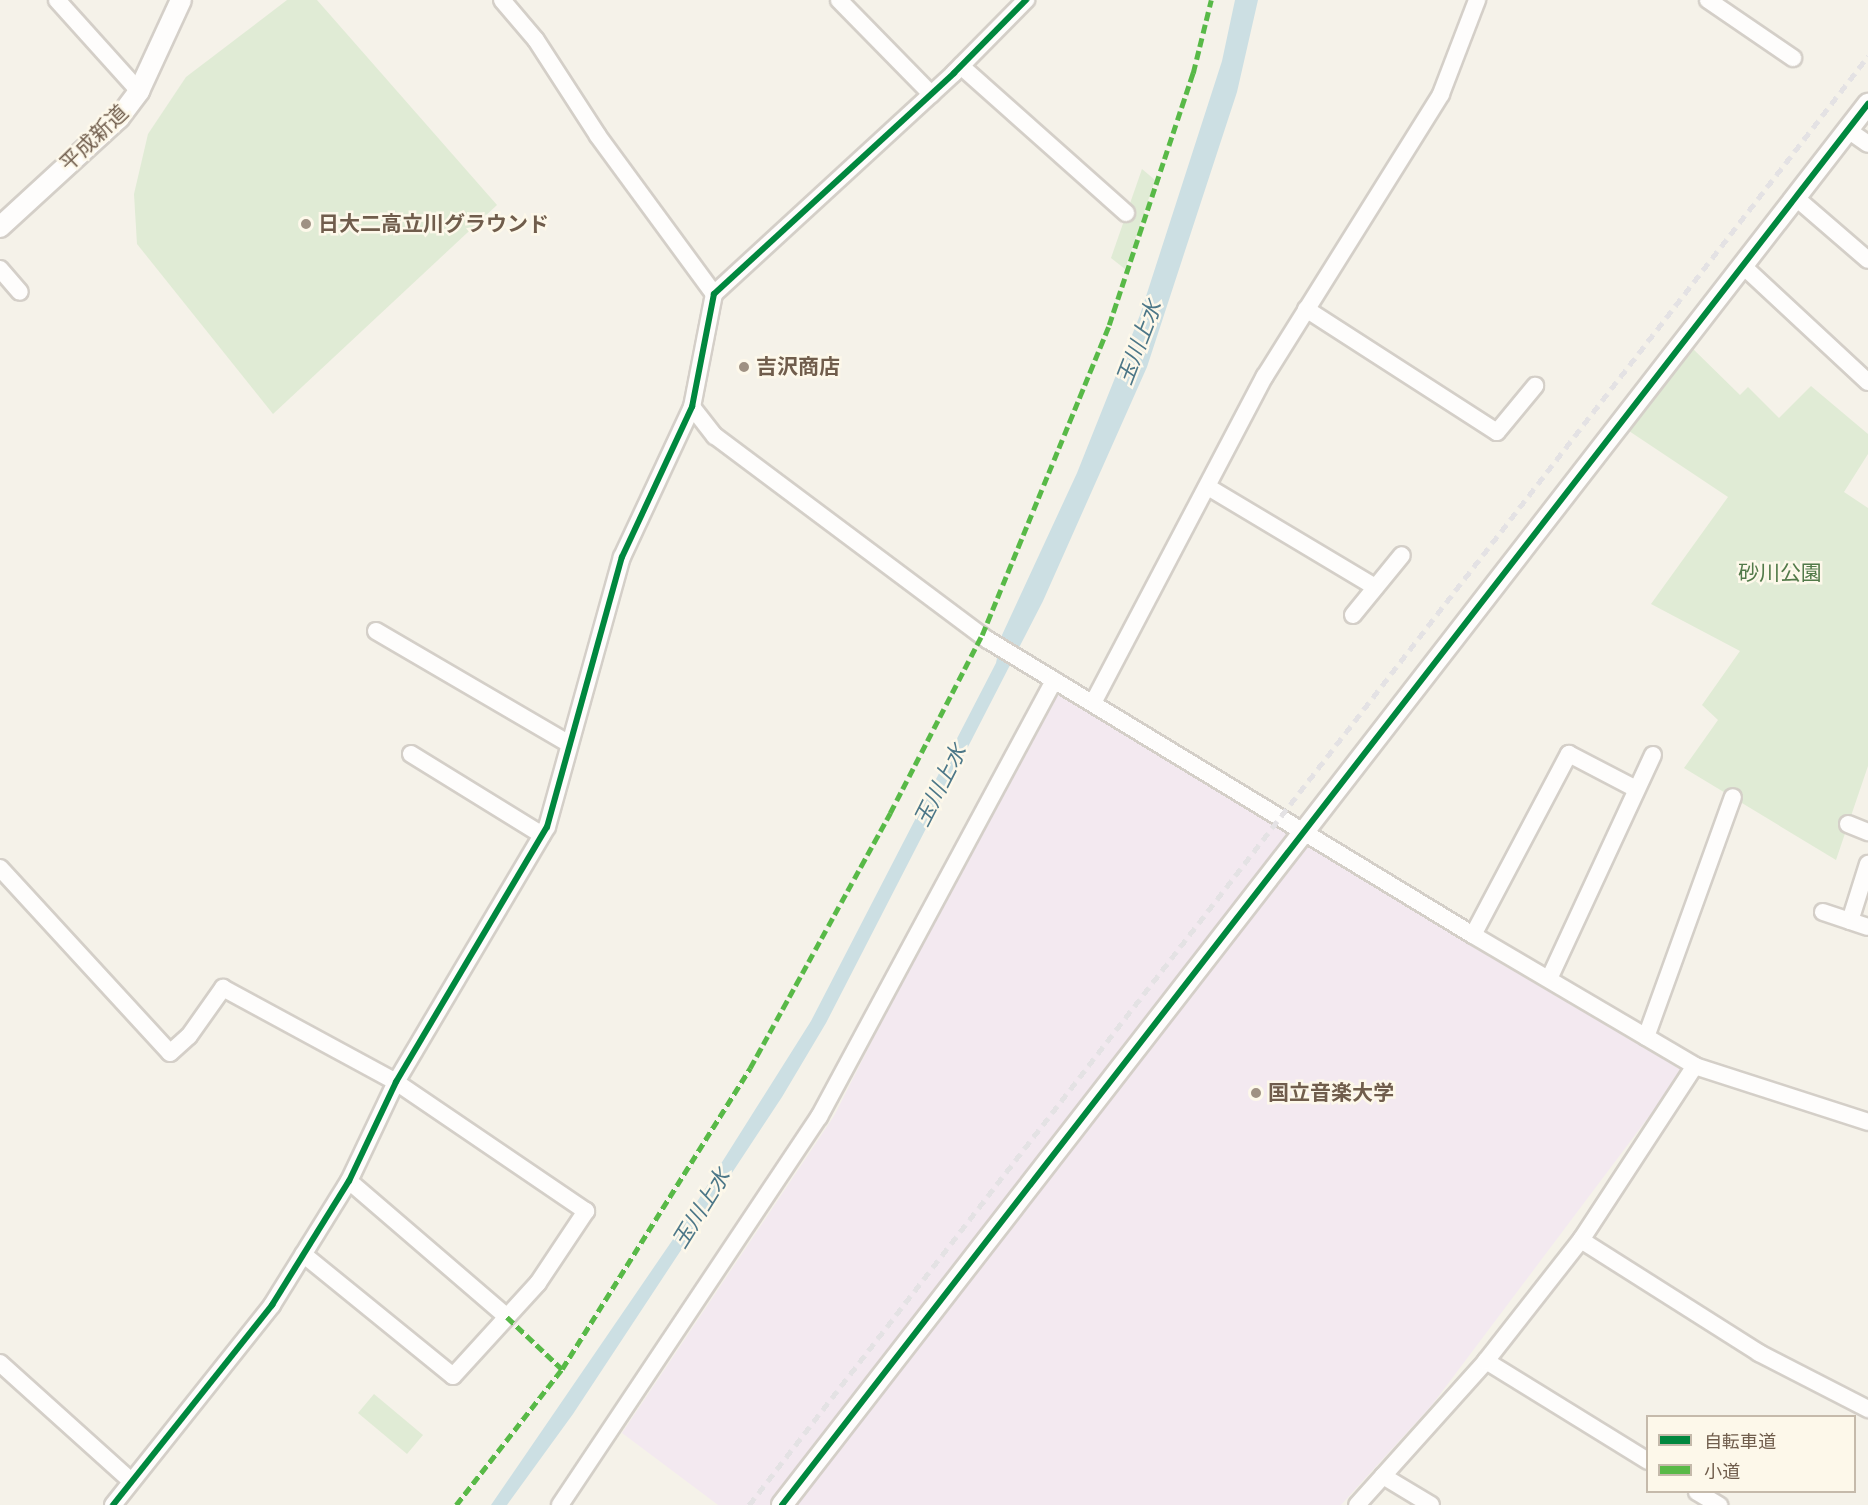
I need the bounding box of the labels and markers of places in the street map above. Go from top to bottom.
place label: 日大二高立川グラウンド [318,211,549,237]
marker: 日大二高立川グラウンド [299,217,313,231]
place label: 吉沢商店 [756,354,840,380]
marker: 吉沢商店 [737,360,751,374]
place label: 国立音楽大学 [1268,1080,1394,1106]
marker: 国立音楽大学 [1249,1086,1263,1100]

